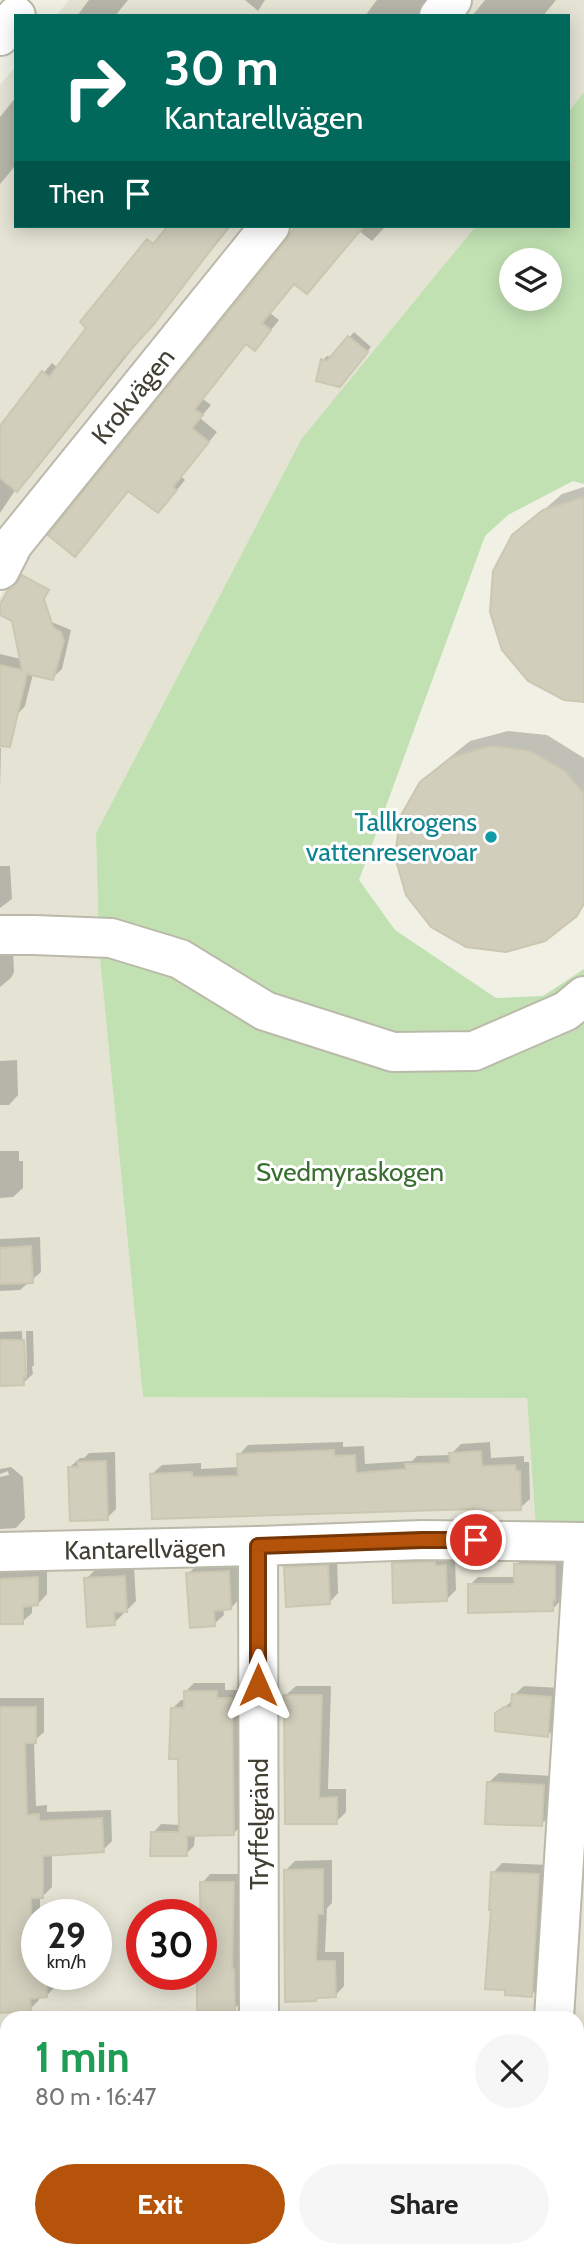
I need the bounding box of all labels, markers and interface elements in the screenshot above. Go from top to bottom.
text: 30 m [164,38,279,97]
icon: right [49,42,140,133]
text: Kantarellvägen [164,98,363,137]
icon: arrive [119,175,157,213]
text: Then [49,178,105,210]
map controls [499,248,562,311]
button: layers [499,248,562,311]
street label: Krokvägen [85,341,181,451]
place label: Tallkrogens vattenreservoar [306,806,478,868]
marker: Tallkrogens vattenreservoar [483,829,499,845]
park label: Svedmyraskogen [256,1156,444,1188]
pin [446,1510,506,1570]
icon: arrive [457,1521,495,1559]
street label: Kantarellvägen [64,1532,226,1566]
position arrow [221,1648,295,1722]
street label: Tryffelgränd [243,1758,275,1890]
speed limit sign: 30 [126,1899,217,1990]
text: 29 [47,1914,86,1957]
text: km/h [47,1951,86,1973]
text: 1 min [35,2031,130,2083]
button: close [475,2034,549,2108]
text: 80 m · 16:47 [35,2083,156,2111]
button: Exit [35,2164,285,2244]
button: Share [299,2164,549,2244]

